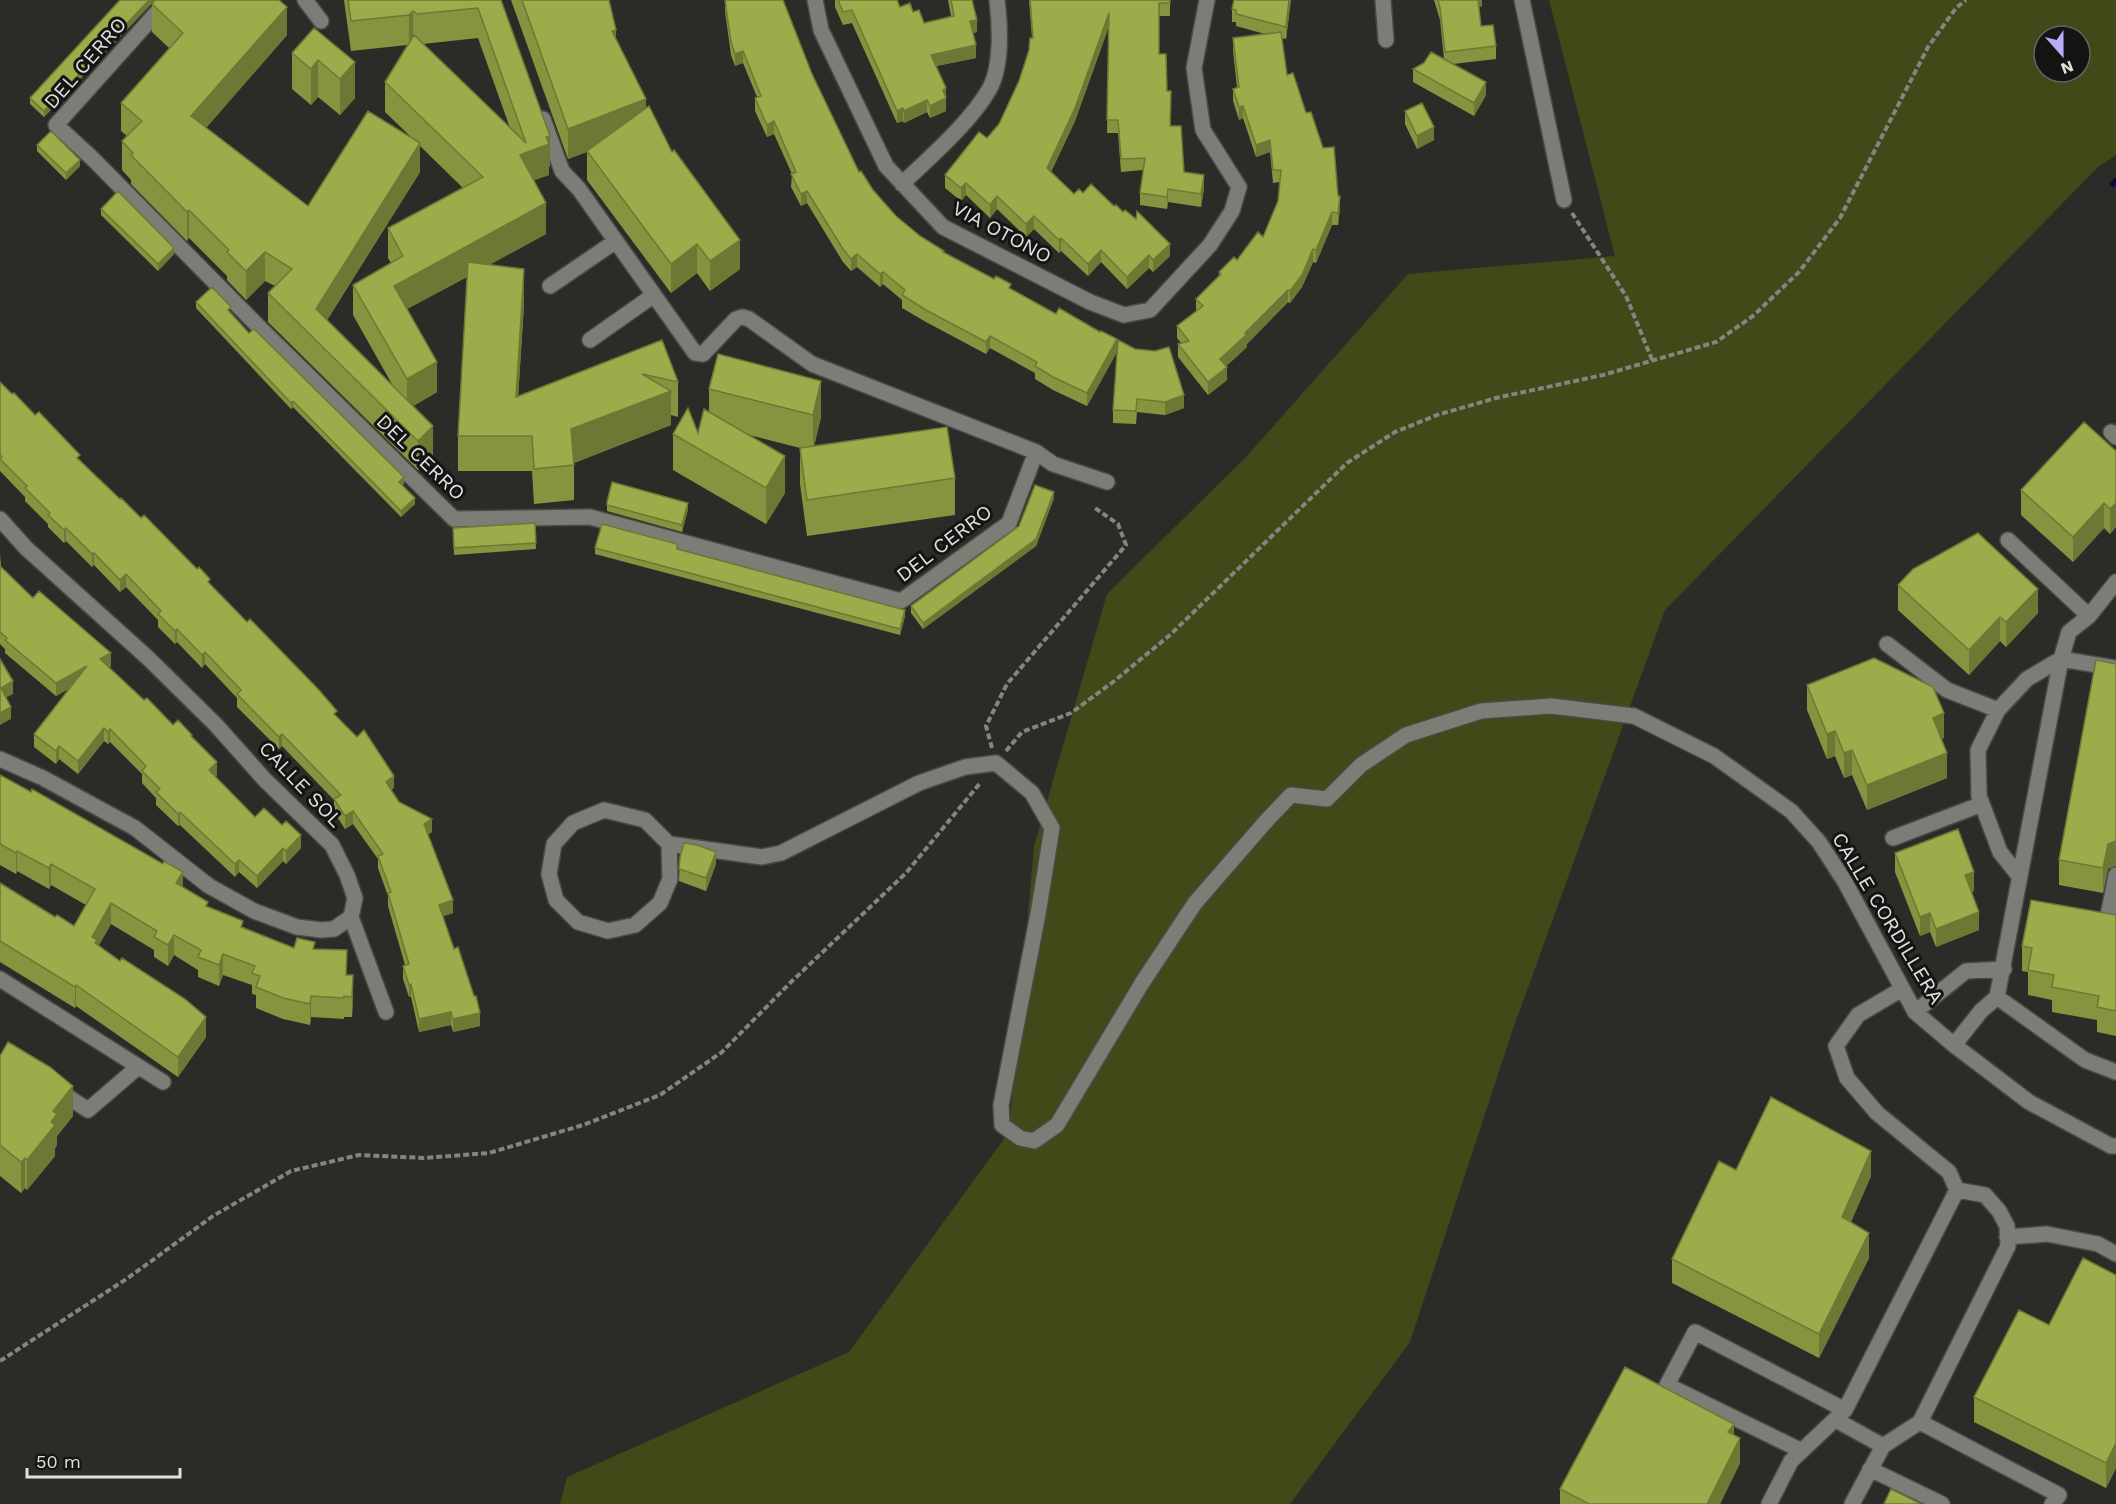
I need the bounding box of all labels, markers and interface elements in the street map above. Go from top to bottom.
street label: DEL CERRO [39,12,131,114]
north arrow [2032,24,2092,84]
text: N [2058,57,2076,79]
street label: VIA OTONO [948,196,1056,268]
street label: DEL CERRO [372,409,470,505]
street label: DEL CERRO [892,499,996,587]
street label: CALLE SOL [254,736,348,832]
street label: CALLE CORDILLERA [1827,828,1949,1008]
scale bar [27,1441,180,1479]
text: 50 m [36,1451,81,1472]

